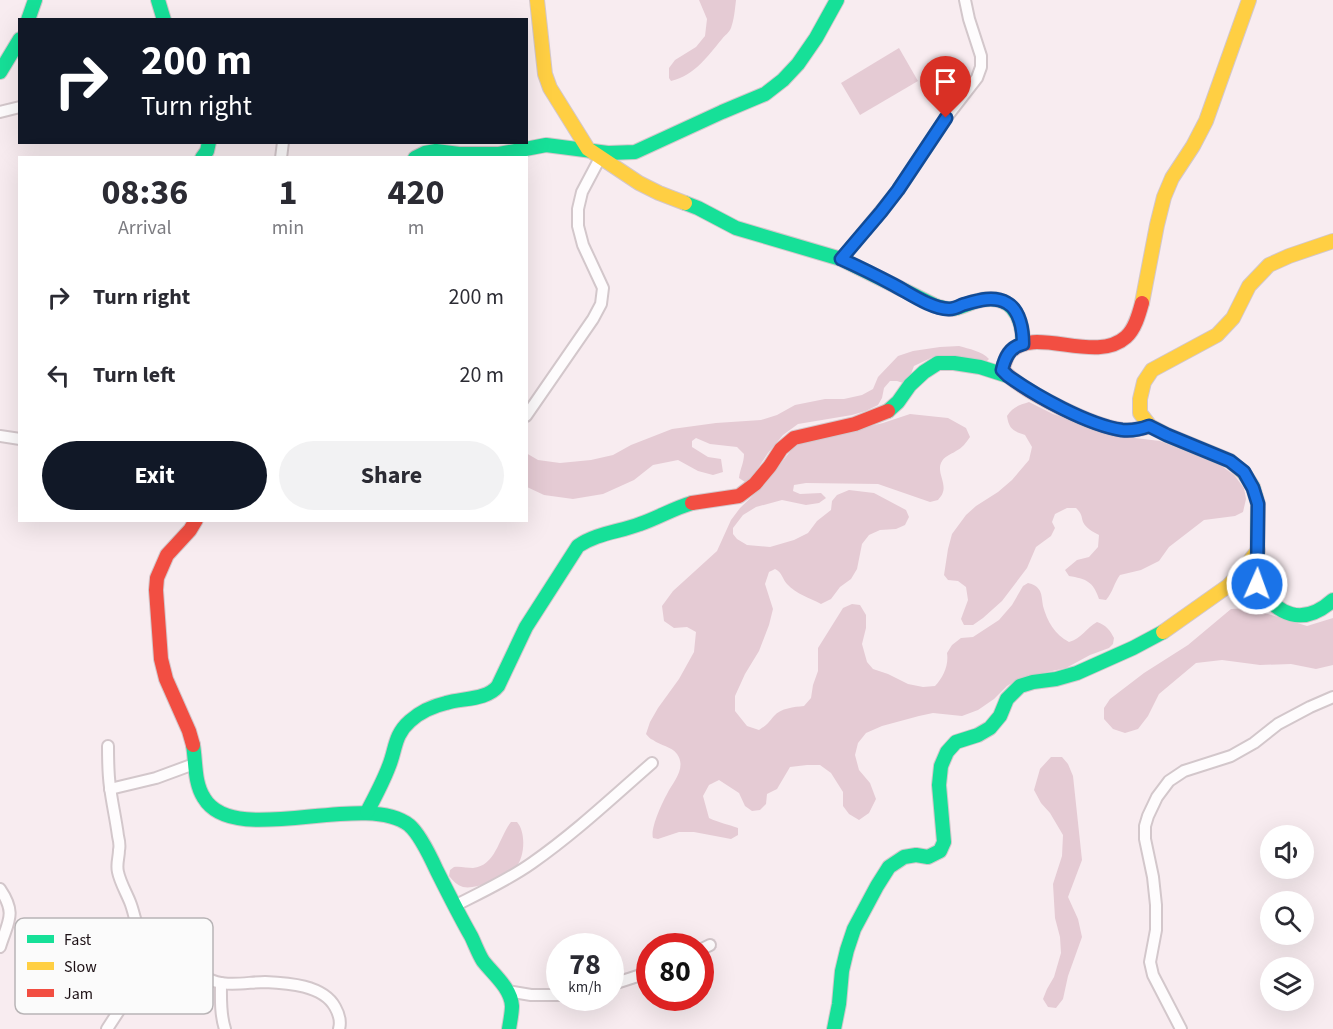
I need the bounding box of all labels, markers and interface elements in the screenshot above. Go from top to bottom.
text: 200 m [141,31,252,91]
icon: right [42,42,120,120]
pin [920,56,971,118]
icon: arrive [929,65,962,98]
text: Turn right [141,87,252,126]
text: 08:36 [101,167,188,218]
text: 1 [278,167,297,218]
text: 420 [388,167,445,218]
text: Arrival [118,214,172,242]
text: min [272,214,304,242]
text: m [408,214,424,242]
icon: right [42,281,75,314]
text: Turn right [93,281,190,313]
text: 200 m [449,281,504,313]
icon: left [42,359,75,392]
text: Turn left [93,359,175,391]
text: 20 m [459,359,504,391]
button: Exit [42,441,267,510]
button: Share [279,441,504,510]
position arrow [1225,552,1289,616]
map controls [1260,825,1314,1011]
button: sound [1260,825,1314,879]
button: search [1260,891,1314,945]
legend [15,918,213,1014]
text: Fast [64,929,92,951]
speed limit sign: 80 [636,933,714,1011]
text: 78 [569,943,601,986]
text: Slow [64,956,97,978]
button: layers [1260,957,1314,1011]
text: km/h [568,977,602,998]
text: Jam [64,983,93,1005]

